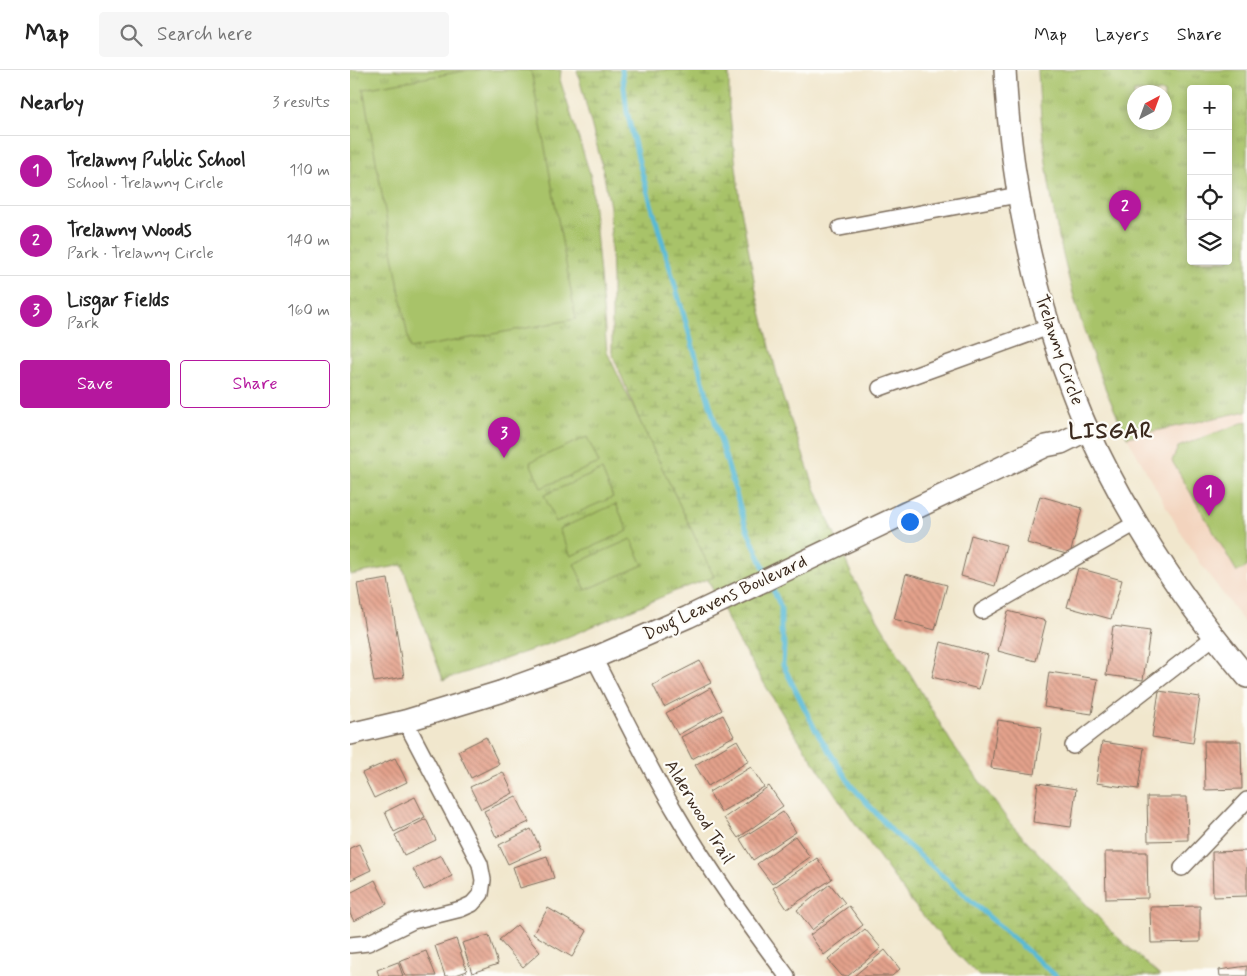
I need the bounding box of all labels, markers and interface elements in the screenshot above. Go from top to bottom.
search box [99,12,449,57]
text: Map [25,19,69,50]
icon: search [117,21,145,49]
text: Search here [157,22,253,47]
text: Map [1034,23,1067,47]
text: Layers [1095,23,1149,47]
text: Share [1177,23,1222,47]
north arrow [1127,85,1172,130]
map controls [1187,85,1232,265]
button: + [1187,85,1232,130]
text: Nearby [20,89,84,117]
text: 3 results [272,92,330,113]
button: − [1187,130,1232,175]
text: Trelawny Public School [67,148,246,173]
text: 1 [32,160,40,181]
text: 110 m [289,160,330,181]
text: School · Trelawny Circle [67,173,223,194]
button: locate [1187,175,1232,220]
pin: 2 [1109,190,1141,231]
text: Trelawny Woods [67,218,192,243]
button: layers [1187,220,1232,265]
text: 2 [32,230,40,251]
text: 140 m [286,230,330,251]
text: Park · Trelawny Circle [67,243,214,264]
text: Lisgar Fields [67,288,169,313]
street label: Trelawny Circle [1029,291,1089,409]
text: 3 [32,300,40,321]
text: 160 m [287,300,330,321]
text: Park [67,313,99,334]
button: Save [20,360,170,408]
button: Share [180,360,330,408]
pin: 3 [488,417,520,458]
district label: LISGAR [1068,418,1154,446]
pin: 1 [1193,475,1225,516]
your location [897,509,923,535]
street label: Doug Leavens Boulevard [639,549,812,648]
street label: Alderwood Trail [659,756,739,868]

